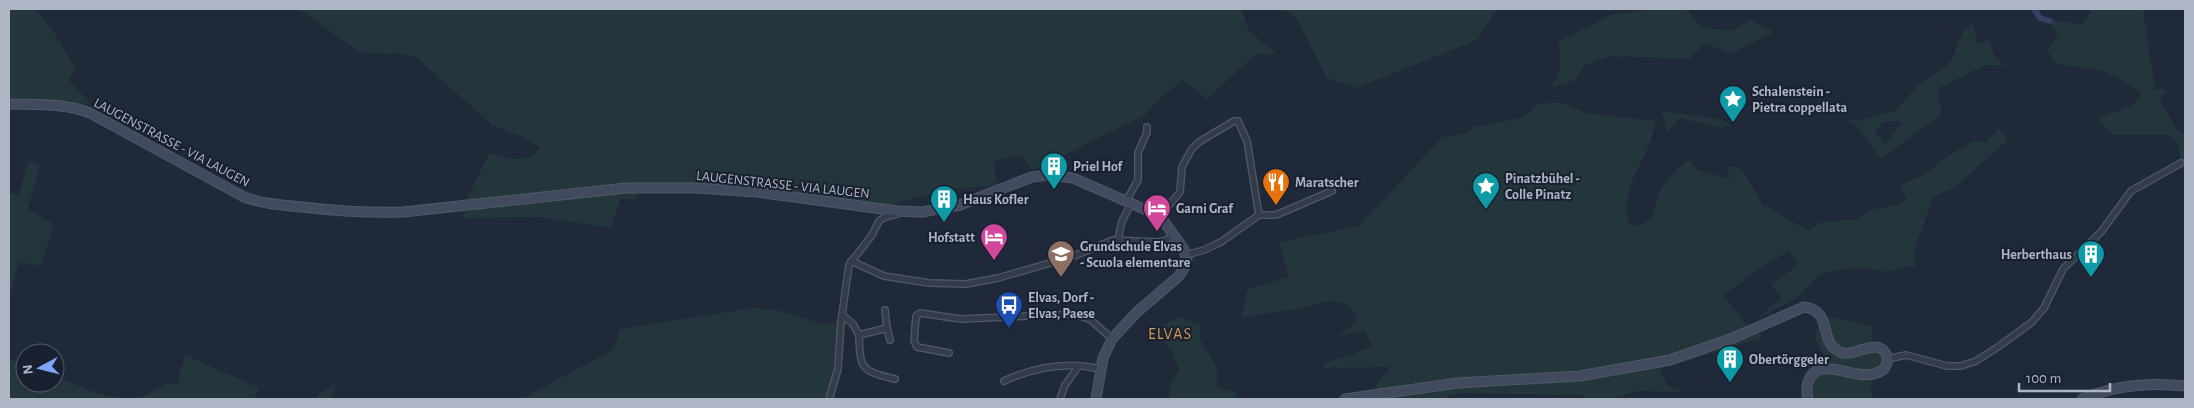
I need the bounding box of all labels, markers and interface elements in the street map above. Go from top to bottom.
place icon: Schalenstein - Pietra coppellata [1718,84,1748,123]
place label: Schalenstein - Pietra coppellata [1752,85,1848,115]
street label: LAUGENSTRASSE - VIA LAUGEN [91,96,252,190]
building icon: Priel Hof [1039,151,1069,190]
place label: Priel Hof [1073,160,1124,174]
restaurant icon: Maratscher [1261,167,1291,206]
street label: LAUGENSTRASSE - VIA LAUGEN [695,169,870,201]
place icon: Pinatzbühel - Colle Pinatz [1471,171,1501,210]
place label: Pinatzbühel - Colle Pinatz [1505,172,1580,202]
place label: Maratscher [1295,176,1359,190]
building icon: Haus Kofler [929,184,959,223]
place label: Haus Kofler [963,193,1029,207]
hotel icon: Garni Graf [1142,193,1172,232]
place label: Garni Graf [1176,202,1234,216]
hotel icon: Hofstatt [979,222,1009,261]
place label: Hofstatt [928,231,975,245]
school or university icon: Grundschule Elvas - Scuola elementare [1046,239,1076,278]
building icon: Herberthaus [2076,239,2106,278]
place label: Grundschule Elvas - Scuola elementare [1080,240,1191,270]
place label: Herberthaus [2001,248,2072,262]
bus stop icon: Elvas, Dorf - Elvas, Paese [994,290,1024,329]
place label: Elvas, Dorf - Elvas, Paese [1028,291,1095,321]
district label: ELVAS [1148,326,1192,342]
north arrow [15,343,65,393]
building icon: Obertörggeler [1715,344,1745,383]
place label: Obertörggeler [1749,353,1829,367]
scale bar [2019,360,2110,392]
text: N [21,364,36,375]
text: 100 m [2026,371,2061,386]

